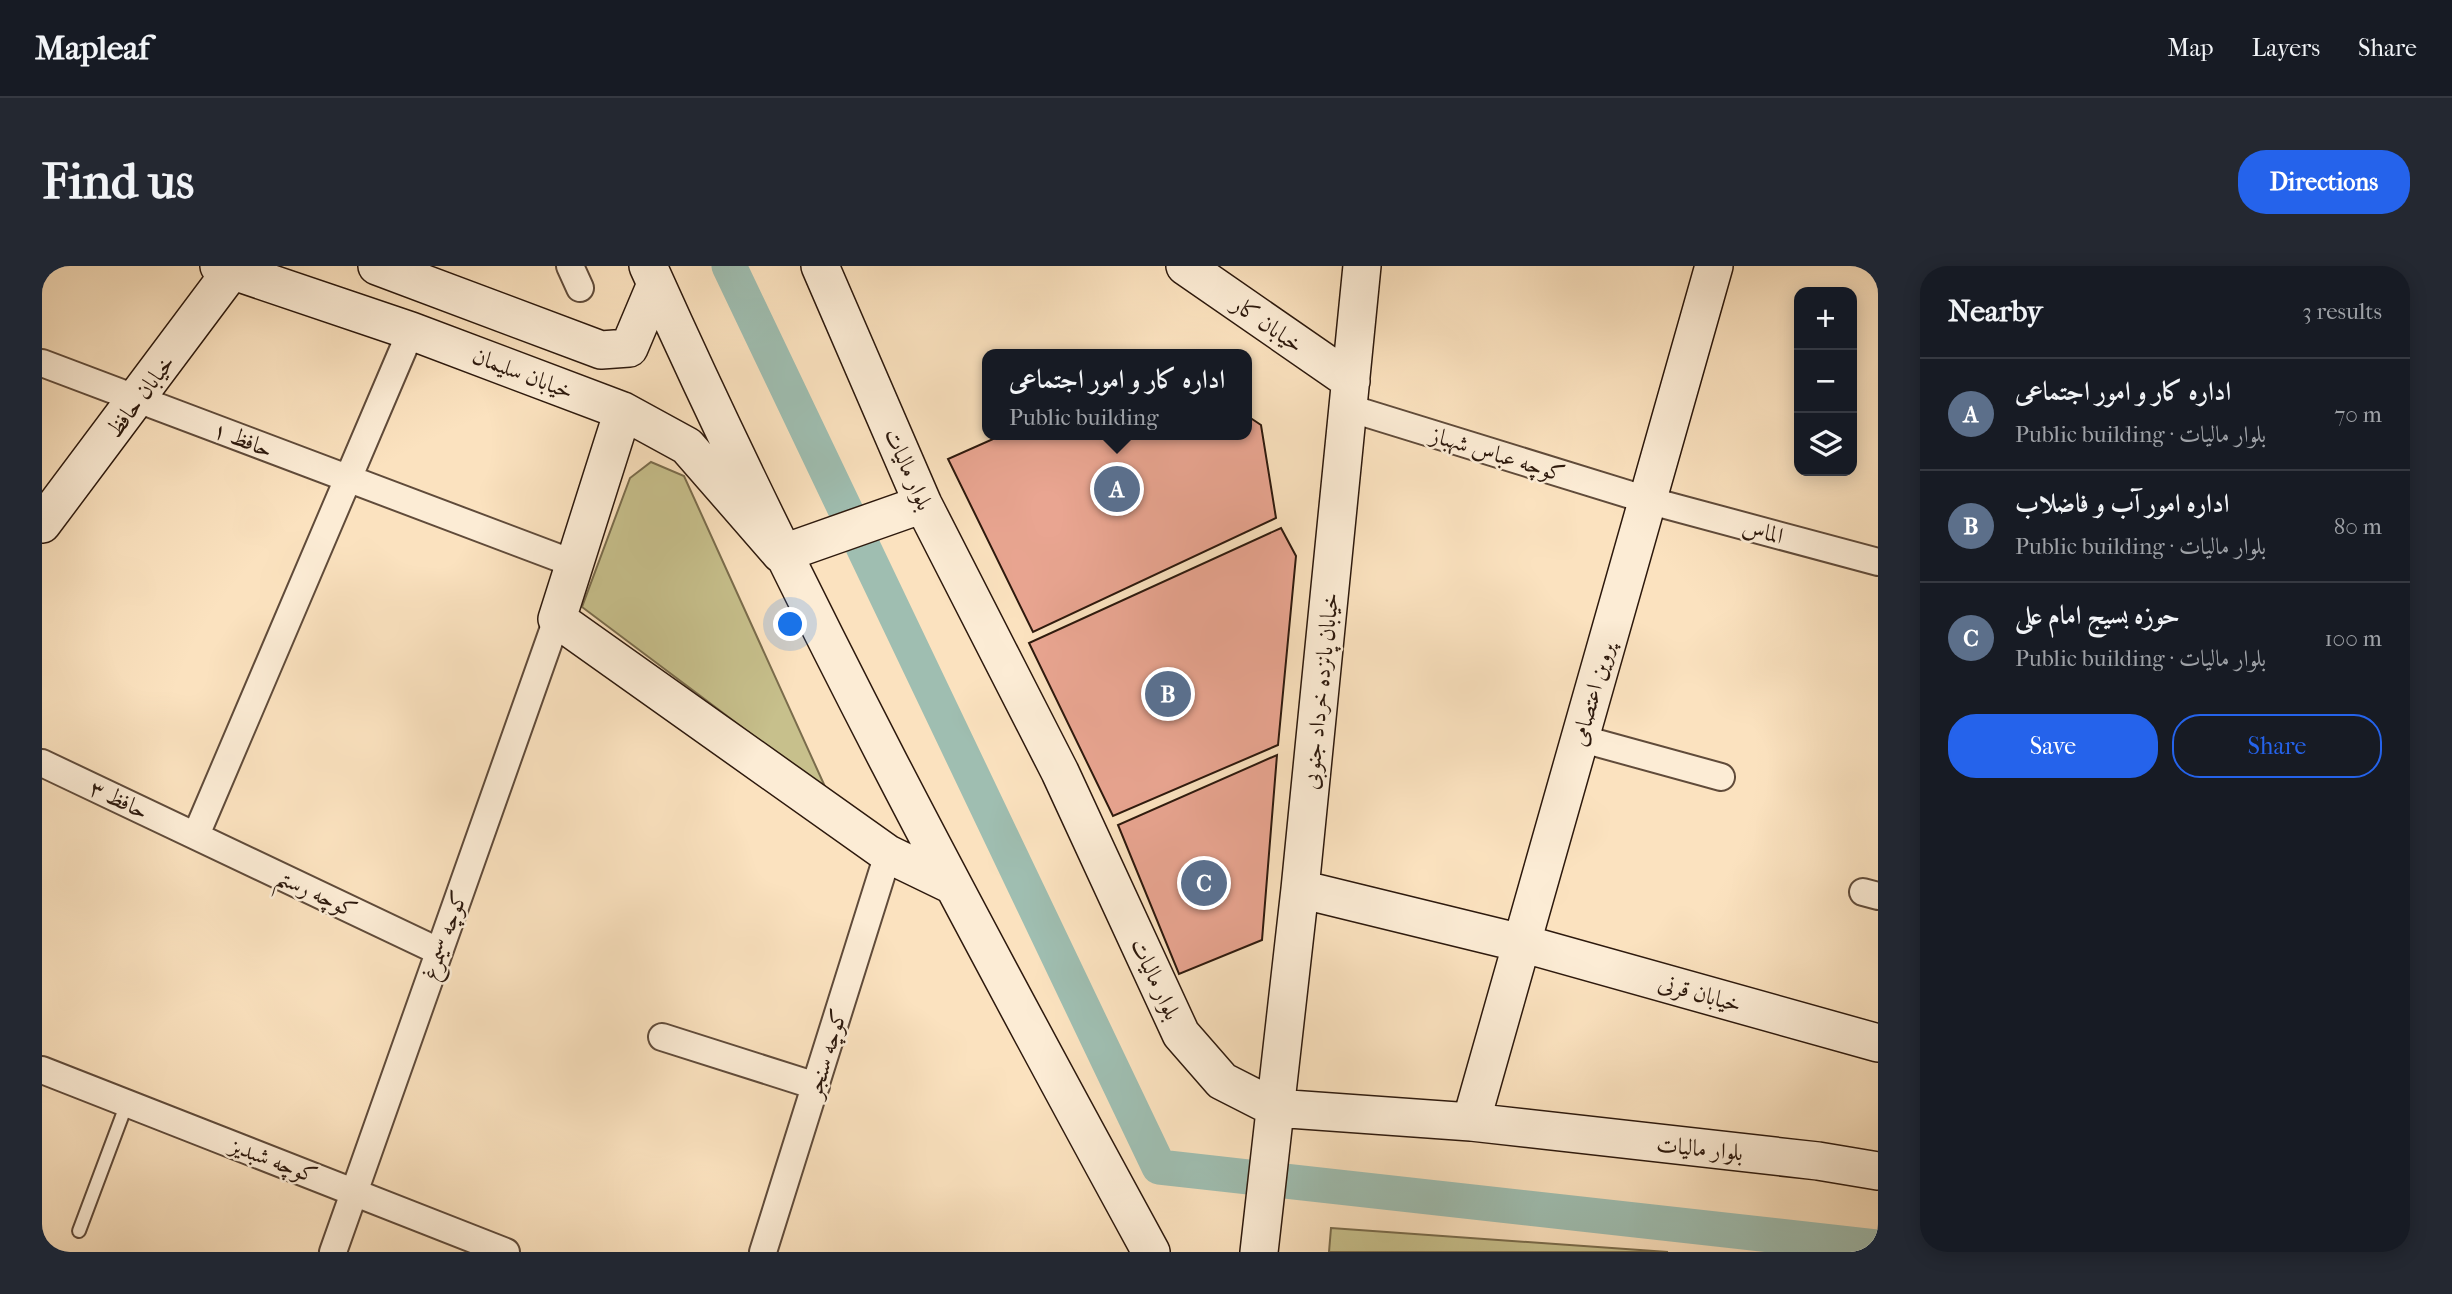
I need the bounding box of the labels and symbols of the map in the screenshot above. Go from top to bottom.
street label: خیابان کار [1225,289,1308,359]
street label: خیابان سلیمان [469,342,577,405]
street label: خیابان حافظ [100,349,180,443]
street label: حافظ ۱ [209,416,276,463]
street label: کوچه عباس شهباز [1425,421,1568,490]
street label: بلوار مالیات [878,424,939,515]
pin: A [1094,463,1140,515]
street label: الماس [1739,513,1786,550]
street label: خیابان پانزده خرداد جنوبی [1297,591,1347,791]
your location [773,607,807,641]
street label: پروین اعتصامی [1565,637,1622,749]
pin: B [1145,668,1191,720]
street label: حافظ ۳ [85,774,152,825]
pin: C [1181,857,1227,909]
street label: کوچه رستم [268,863,361,932]
street label: کوچه سیمرغ [416,887,479,986]
street label: بلوار مالیات [1124,934,1186,1025]
street label: خیابان قرنی [1655,969,1745,1019]
street label: کوچه سنجر [800,1006,855,1103]
street label: کوچه شبدیز [224,1131,321,1191]
street label: بلوار مالیات [1655,1131,1745,1167]

